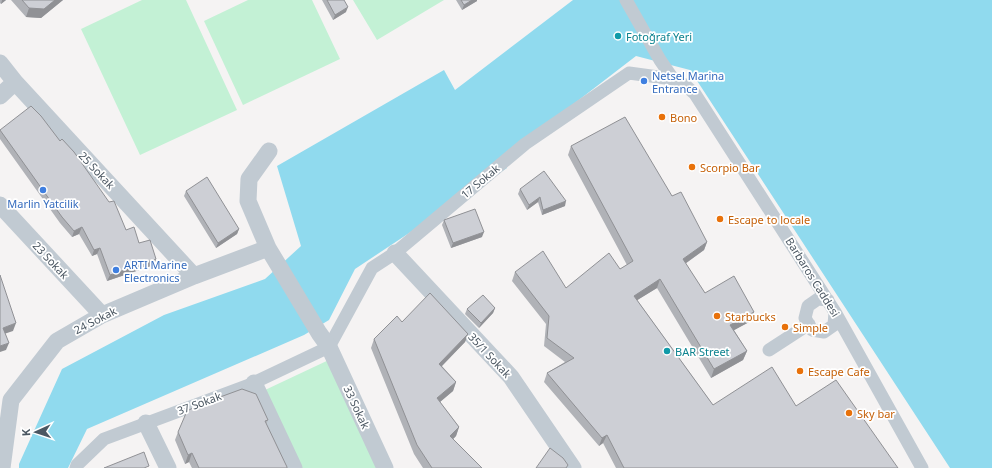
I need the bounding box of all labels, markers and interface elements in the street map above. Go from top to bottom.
place label: Fotoğraf Yeri [626,29,692,44]
marker: Fotoğraf Yeri [613,31,623,41]
place label: Netsel Marina Entrance [652,68,724,96]
marker: Netsel Marina Entrance [639,76,649,86]
place label: Bono [670,110,698,125]
marker: Bono [657,112,667,122]
street label: 25 Sokak [76,148,118,192]
street label: 17 Sokak [458,160,503,202]
place label: Scorpio Bar [700,160,760,175]
marker: Scorpio Bar [687,162,697,172]
marker: Marlin Yatcilik [38,185,48,195]
place label: Marlin Yatcilik [7,196,79,211]
place label: Escape to locale [728,212,810,227]
marker: Escape to locale [715,214,725,224]
street label: Barbaros Caddesi [783,234,843,320]
street label: 23 Sokak [30,238,72,282]
place label: ARTI Marine Electronics [124,257,187,285]
marker: ARTI Marine Electronics [111,265,121,275]
street label: 24 Sokak [71,303,119,337]
place label: Starbucks [725,309,776,324]
marker: Starbucks [712,311,722,321]
place label: Simple [793,320,828,335]
marker: Simple [780,322,790,332]
street label: 35/1 Sokak [465,329,515,381]
place label: BAR Street [675,344,730,359]
marker: BAR Street [662,346,672,356]
place label: Escape Cafe [808,364,870,379]
marker: Escape Cafe [795,366,805,376]
street label: 33 Sokak [340,383,374,431]
street label: 37 Sokak [175,388,223,418]
place label: Sky bar [857,406,895,421]
marker: Sky bar [844,408,854,418]
north arrow [16,412,56,452]
text: K [18,428,33,437]

